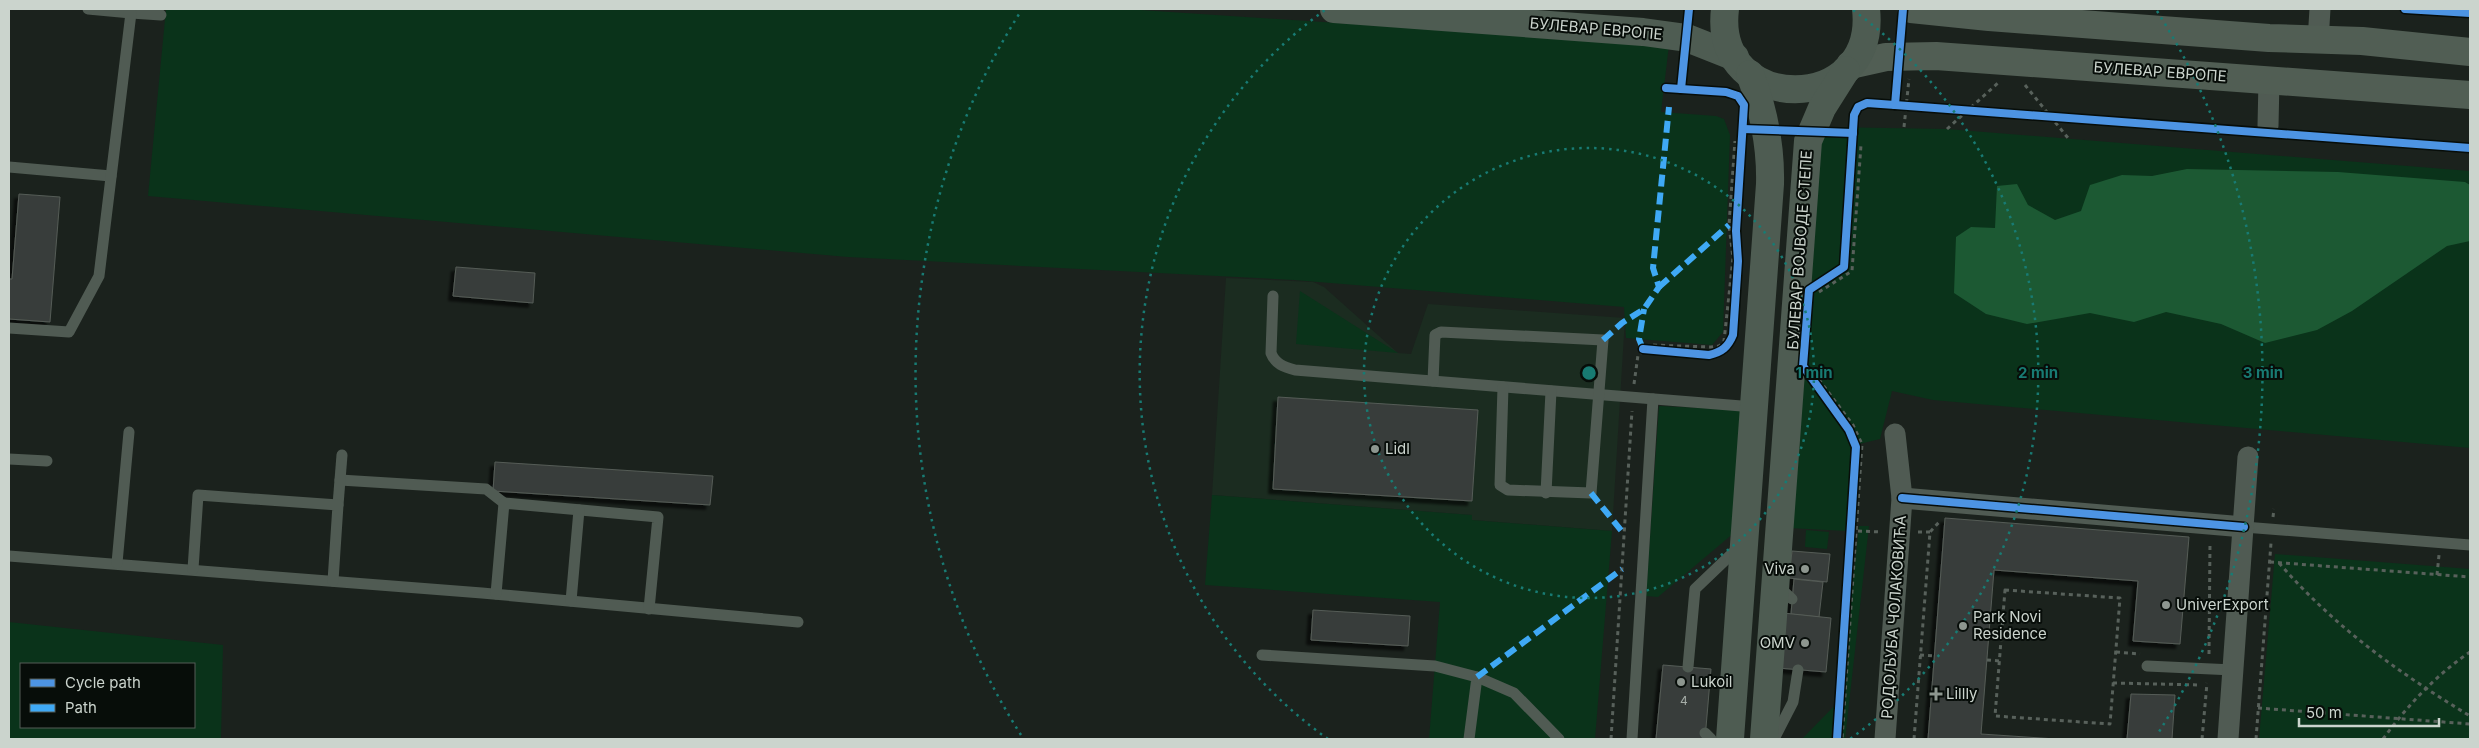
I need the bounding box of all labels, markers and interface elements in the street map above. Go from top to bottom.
street label: БУЛЕВАР ЕВРОПЕ [1529,13,1663,44]
street label: БУЛЕВАР ЕВРОПЕ [2093,57,2227,86]
street label: БУЛЕВАР ВОЈВОДЕ СТЕПЕ [1783,150,1816,350]
text: 1 min [1795,363,1833,382]
text: 2 min [2018,363,2058,382]
text: 3 min [2243,363,2283,382]
centre of rings [1580,364,1598,382]
place label: Lidl [1385,439,1410,458]
marker: Lidl [1369,443,1381,455]
street label: РОДОЉУБА ЧОЛАКОВИЋА [1877,515,1910,719]
place label: Viva [1764,559,1795,578]
marker: Viva [1799,563,1811,575]
place label: UniverExport [2176,595,2269,614]
marker: UniverExport [2160,599,2172,611]
place label: Park Novi Residence [1973,607,2047,643]
marker: Park Novi Residence [1957,620,1969,632]
place label: OMV [1760,633,1795,652]
marker: OMV [1799,637,1811,649]
legend [20,663,195,728]
place label: Lukoil [1691,672,1733,691]
text: Cycle path [65,673,141,692]
marker: Lukoil [1675,676,1687,688]
place label: Lillly [1946,684,1978,703]
marker: Lillly [1930,688,1942,700]
house number: 4 [1680,693,1688,708]
scale bar [2299,696,2439,728]
text: Path [65,698,97,717]
text: 50 m [2306,703,2342,722]

